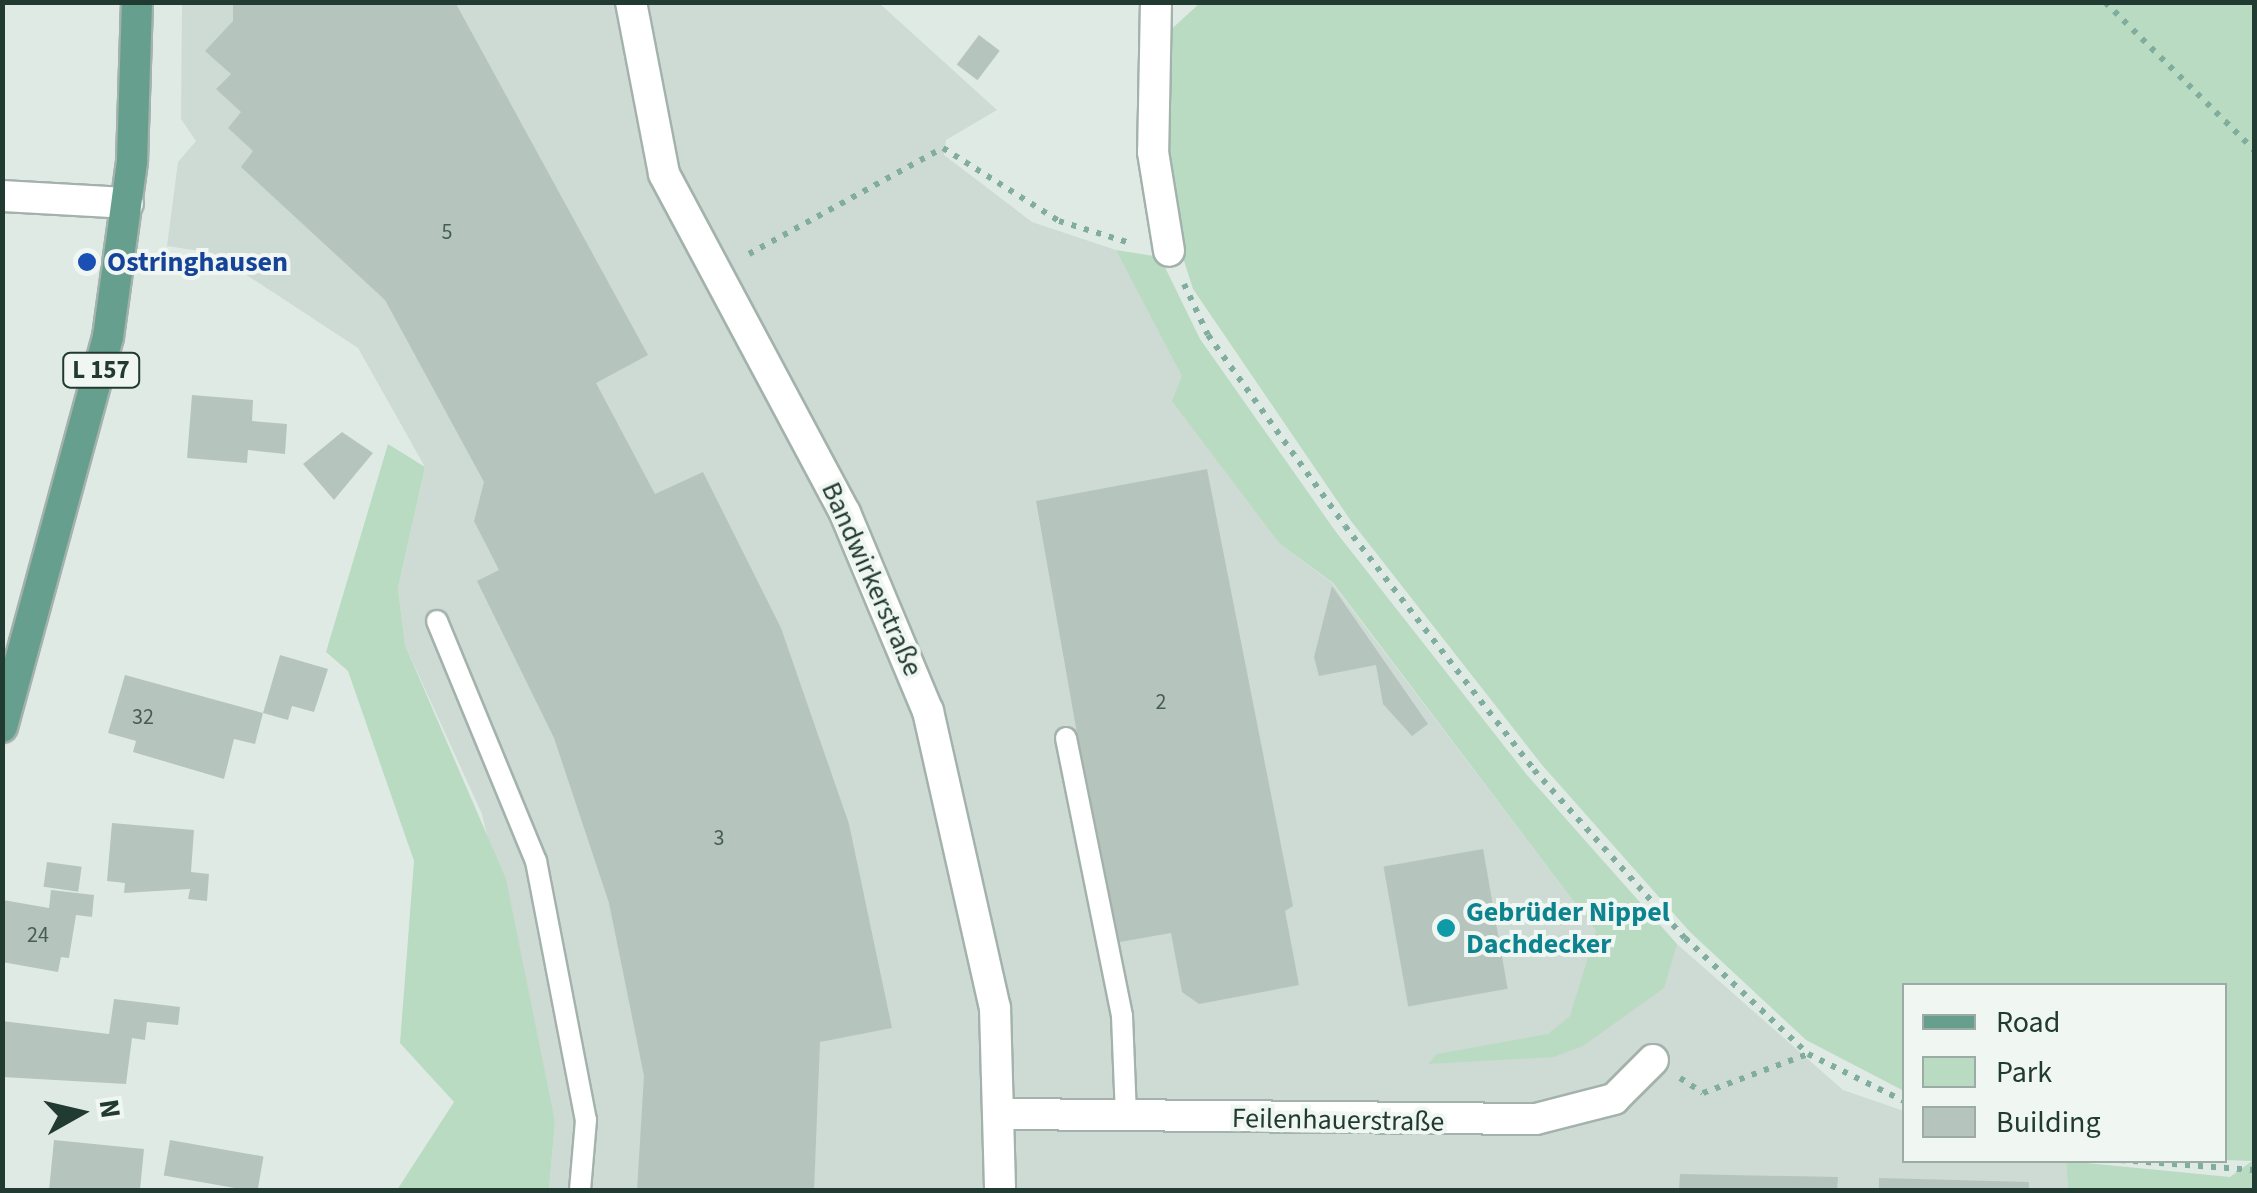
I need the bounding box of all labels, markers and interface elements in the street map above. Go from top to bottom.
house number: 5 [442,220,452,246]
place label: Ostringhausen [107,245,288,279]
marker: Ostringhausen [76,251,98,273]
road number: L 157 [61,350,141,390]
street label: Bandwirkerstraße [814,477,930,681]
house number: 2 [1156,690,1166,716]
house number: 32 [132,705,154,731]
house number: 3 [714,826,724,852]
place label: Gebrüder Nippel Dachdecker [1466,895,1670,961]
marker: Gebrüder Nippel Dachdecker [1435,917,1457,939]
house number: 24 [27,923,49,949]
legend [1902,983,2227,1163]
text: Road [1996,1001,2060,1044]
text: Park [1996,1051,2052,1094]
north arrow [30,1063,130,1163]
text: N [89,1097,131,1121]
street label: Feilenhauerstraße [1231,1101,1445,1139]
text: Building [1996,1101,2101,1144]

